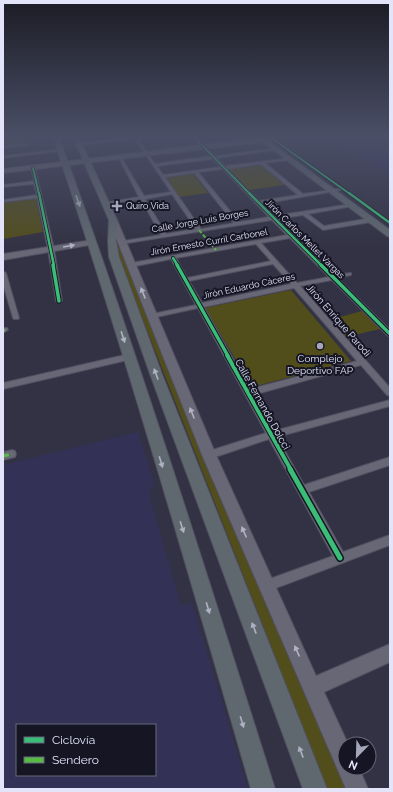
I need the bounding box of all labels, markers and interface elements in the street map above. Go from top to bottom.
one-way arrow [75,195,81,207]
street label: Jirón Carlos Mellet Vargas [263,197,347,281]
marker: Quiro Vida [111,200,123,212]
place label: Quiro Vida [126,201,169,211]
street label: Calle Jorge Luis Borges [151,207,250,234]
street label: Jirón Ernesto Curril Carbonel [150,227,269,257]
one-way arrow [63,243,75,249]
street label: Jirón Eduardo Cáceres [202,271,296,301]
street label: Jirón Enrique Parodi [304,282,373,359]
one-way arrow [139,286,145,298]
one-way arrow [120,332,126,344]
marker: Complejo Deportivo FAP [315,341,325,351]
place label: Complejo Deportivo FAP [287,353,353,376]
street label: Calle Fernando Dolcci [233,357,292,451]
one-way arrow [153,368,159,380]
one-way arrow [189,407,195,418]
one-way arrow [159,456,165,468]
one-way arrow [179,521,185,533]
one-way arrow [241,526,247,538]
one-way arrow [205,603,211,615]
one-way arrow [251,622,257,634]
one-way arrow [294,645,300,656]
one-way arrow [239,716,245,728]
legend [16,724,156,776]
text: Ciclovía [52,733,95,747]
north arrow [337,736,377,776]
one-way arrow [298,746,304,758]
text: Sendero [52,753,99,767]
text: N [347,757,360,772]

